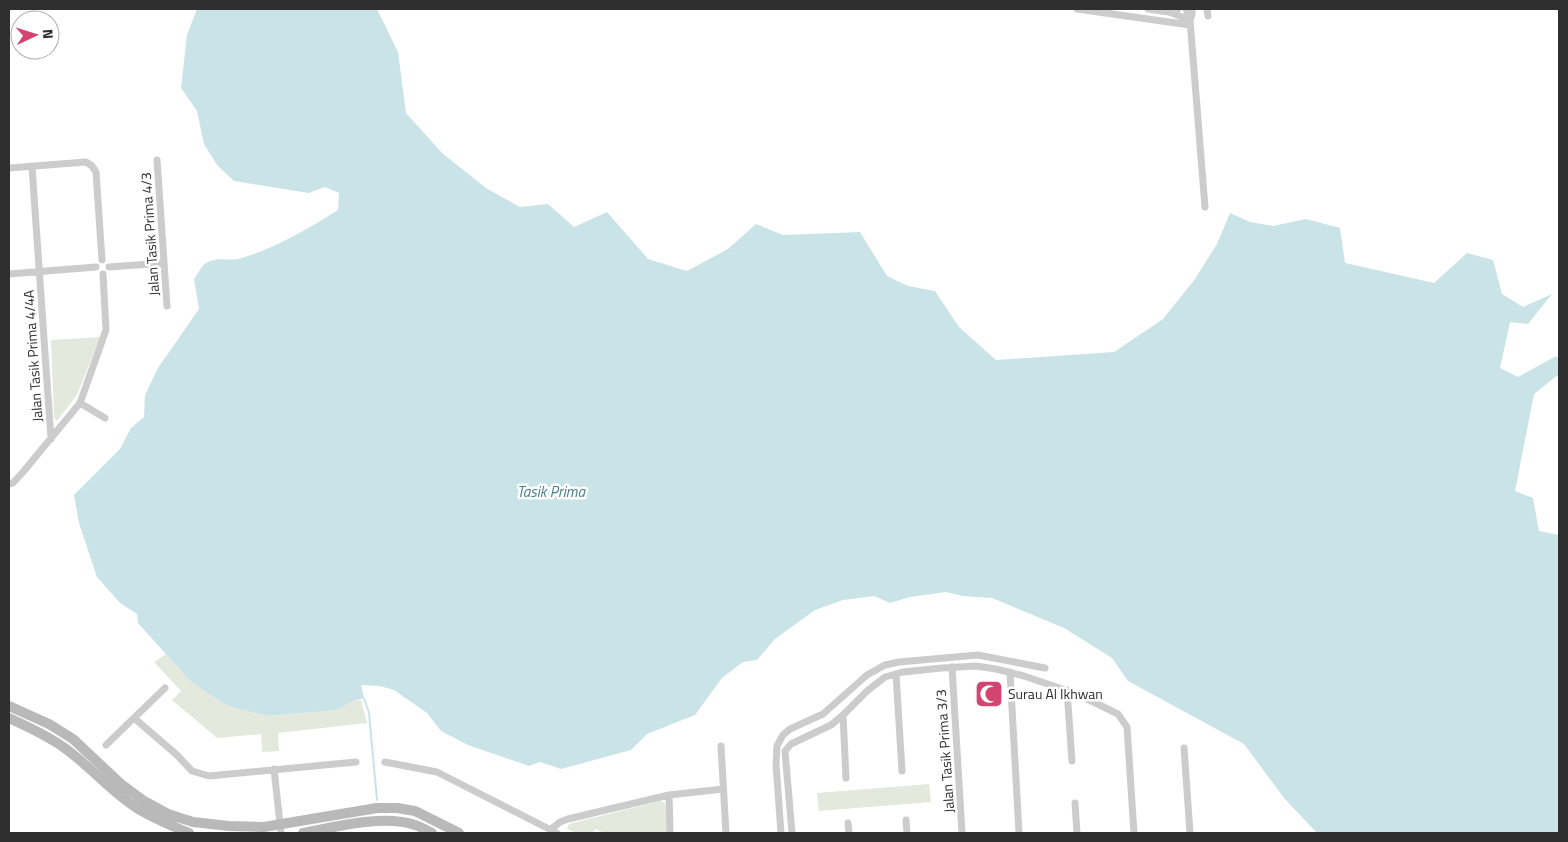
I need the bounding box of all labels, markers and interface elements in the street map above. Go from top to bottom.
north arrow [10,10,60,60]
text: N [38,28,59,40]
street label: Jalan Tasik Prima 4/3 [135,172,164,297]
street label: Jalan Tasik Prima 4/4A [17,289,48,423]
water label: Tasik Prima [517,480,587,503]
mosque icon: Surau Al Ikhwan [974,679,1004,709]
place label: Surau Al Ikhwan [1008,683,1103,704]
street label: Jalan Tasik Prima 3/3 [930,689,959,814]

